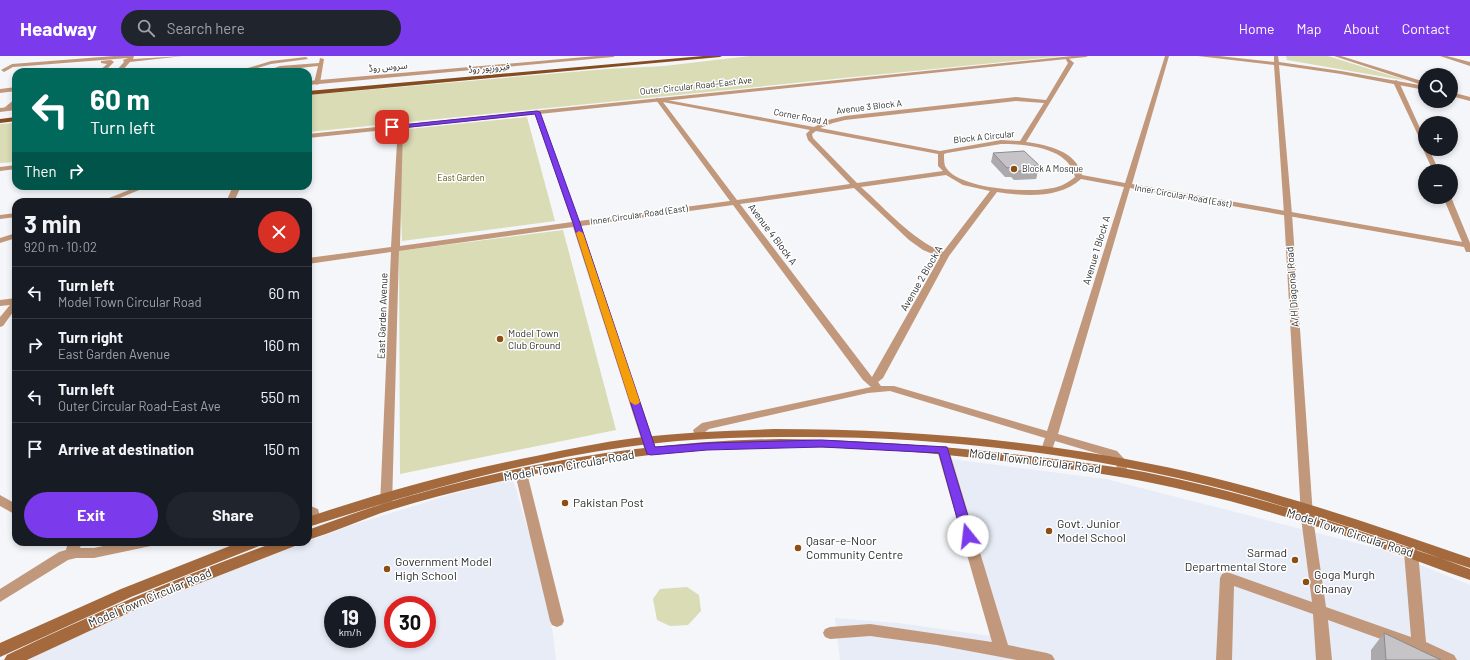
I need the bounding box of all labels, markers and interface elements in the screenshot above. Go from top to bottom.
search box [121,10,401,46]
text: Headway [20,17,97,40]
icon: search [135,17,157,39]
text: Search here [167,19,245,37]
text: Home [1239,20,1275,37]
text: Map [1297,20,1321,37]
text: About [1343,20,1380,37]
text: Contact [1402,20,1450,37]
street label: سروس روڈ [368,59,408,75]
street label: فیروزپور روڈ [468,60,510,76]
map controls [1418,68,1458,204]
button: search [1418,68,1458,108]
street label: Outer Circular Road-East Ave [639,74,753,97]
text: 60 m [90,82,150,116]
icon: left [24,84,76,136]
street label: Avenue 3 Block A [836,97,903,116]
street label: Corner Road A [773,106,830,127]
pin [375,110,409,144]
text: Turn left [90,116,156,138]
icon: arrive [381,116,403,138]
button: + [1418,116,1458,156]
street label: Block A Circular [953,128,1016,145]
icon: right [65,160,87,182]
text: Then [24,162,57,180]
place label: Block A Mosque [1022,163,1083,174]
marker: Block A Mosque [1009,164,1019,174]
button: − [1418,164,1458,204]
park label: East Garden [437,172,485,183]
street label: Inner Circular Road (East) [1134,182,1233,210]
street label: Avenue 4 Block A [746,201,800,267]
street label: Inner Circular Road (East) [590,202,689,227]
text: 3 min [24,209,81,238]
button: close [258,211,300,253]
street label: Avenue 1 Block A [1080,214,1112,286]
text: 920 m · 10:02 [24,239,97,255]
street label: Avenue 2 Block A [897,243,945,313]
street label: A/H Diagonal Road [1283,246,1301,328]
street label: East Garden Avenue [374,273,390,359]
text: Turn left [58,276,114,294]
icon: left [24,282,46,304]
text: 60 m [268,284,300,302]
text: Model Town Circular Road [58,294,202,310]
place label: Model Town Club Ground [508,327,561,351]
text: Turn right [58,328,123,346]
icon: right [24,334,46,356]
marker: Model Town Club Ground [495,334,505,344]
text: 160 m [263,336,300,354]
text: East Garden Avenue [58,346,170,362]
text: Turn left [58,380,114,398]
icon: left [24,386,46,408]
text: 550 m [261,388,300,406]
text: Outer Circular Road-East Ave [58,398,221,414]
icon: arrive [24,438,46,460]
text: Arrive at destination [58,440,194,458]
text: 150 m [263,440,300,458]
street label: Model Town Circular Road [968,445,1102,475]
street label: Model Town Circular Road [502,447,635,483]
button: Exit [24,492,158,538]
button: Share [166,492,300,538]
place label: Pakistan Post [573,495,644,509]
marker: Pakistan Post [560,498,570,508]
street label: Model Town Circular Road [1285,505,1416,559]
position arrow [947,515,989,557]
place label: Govt. Junior Model School [1057,516,1126,544]
marker: Govt. Junior Model School [1044,526,1054,536]
place label: Qasar-e-Noor Community Centre [806,533,903,561]
marker: Qasar-e-Noor Community Centre [793,543,803,553]
place label: Sarmad Departmental Store [1185,545,1287,573]
place label: Government Model High School [395,554,492,582]
marker: Sarmad Departmental Store [1290,555,1300,565]
marker: Government Model High School [382,564,392,574]
street label: Model Town Circular Road [86,565,213,629]
place label: Goga Murgh Chanay [1314,567,1375,595]
marker: Goga Murgh Chanay [1301,577,1311,587]
speed limit sign: 30 [384,596,436,648]
text: 19 [341,605,359,629]
text: km/h [339,626,361,638]

